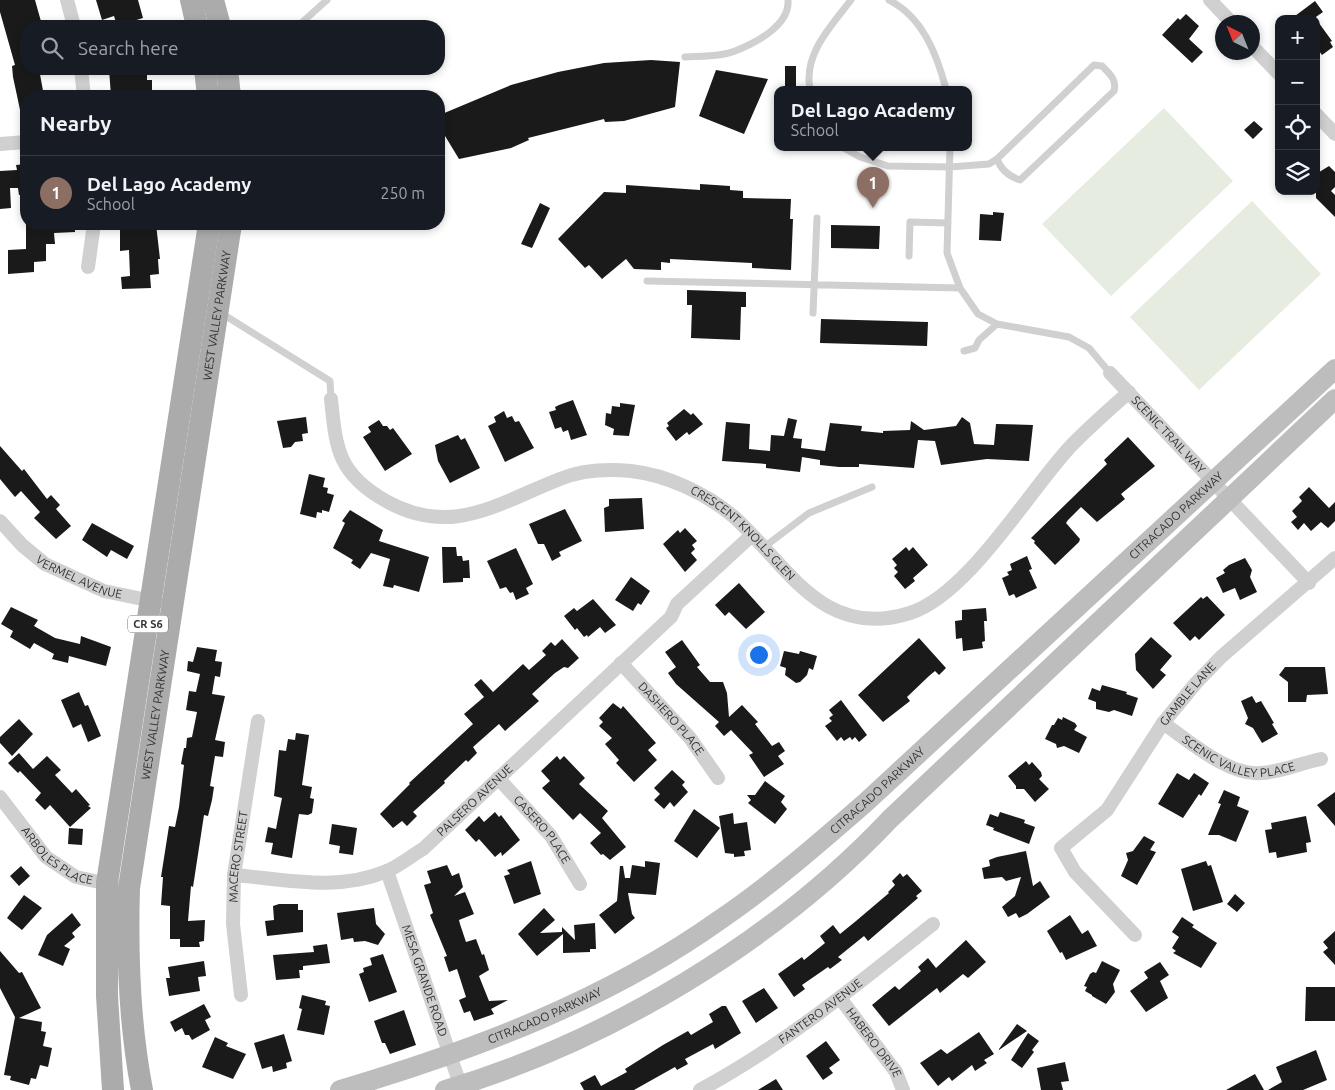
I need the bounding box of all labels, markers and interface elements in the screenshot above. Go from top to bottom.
north arrow [1215,15,1260,60]
map controls [1275,15,1320,195]
button: + [1275,15,1320,60]
search box [20,20,445,75]
icon: search [38,34,66,62]
text: Search here [78,37,178,59]
button: − [1275,60,1320,105]
popup [774,86,972,151]
text: Del Lago Academy [791,99,955,121]
button: locate [1275,105,1320,150]
text: Nearby [40,111,111,135]
text: School [791,121,839,139]
button: layers [1275,150,1320,195]
pin: 1 [857,167,889,208]
text: Del Lago Academy [87,173,251,195]
text: 1 [51,184,61,202]
text: 250 m [380,184,425,202]
text: School [87,195,135,213]
street label: WEST VALLEY PARKWAY [200,250,233,381]
street label: SCENIC TRAIL WAY [1129,393,1208,476]
street label: CITRACADO PARKWAY [1126,469,1225,562]
street label: CRESCENT KNOLLS GLEN [689,483,798,583]
street label: VERMEL AVENUE [34,552,124,601]
road number: CR S6 [128,616,168,632]
your location [746,642,772,668]
street label: WEST VALLEY PARKWAY [139,649,172,781]
street label: GAMBLE LANE [1157,659,1218,728]
street label: DASHERO PLACE [636,679,707,758]
street label: SCENIC VALLEY PLACE [1180,732,1297,779]
street label: CITRACADO PARKWAY [827,744,927,836]
street label: PALSERO AVENUE [434,762,515,839]
street label: CASERO PLACE [511,793,573,866]
street label: MACERO STREET [226,810,250,903]
street label: ARBOLES PLACE [19,824,94,887]
street label: MESA GRANDE ROAD [400,923,450,1038]
street label: FANTERO AVENUE [776,976,865,1046]
street label: CITRACADO PARKWAY [486,985,604,1046]
street label: HABERO DRIVE [844,1005,904,1079]

